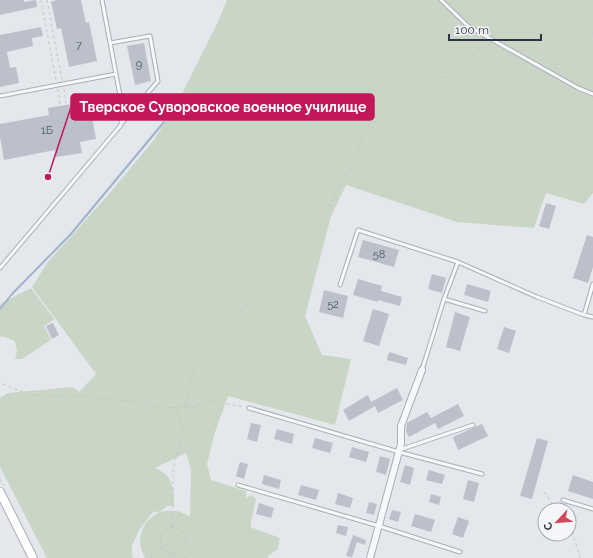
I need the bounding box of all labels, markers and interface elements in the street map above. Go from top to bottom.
scale bar [449,16,541,42]
text: 100 m [455,23,489,37]
house number: 7 [76,39,82,52]
house number: 9 [136,58,142,71]
callout: Тверское Суворовское военное училище [71,94,374,120]
text: Тверское Суворовское военное училище [80,99,367,115]
house number: 1Б [41,124,53,137]
house number: 58 [373,248,385,261]
house number: 52 [327,298,339,311]
north arrow [537,502,577,542]
text: С [541,520,556,532]

